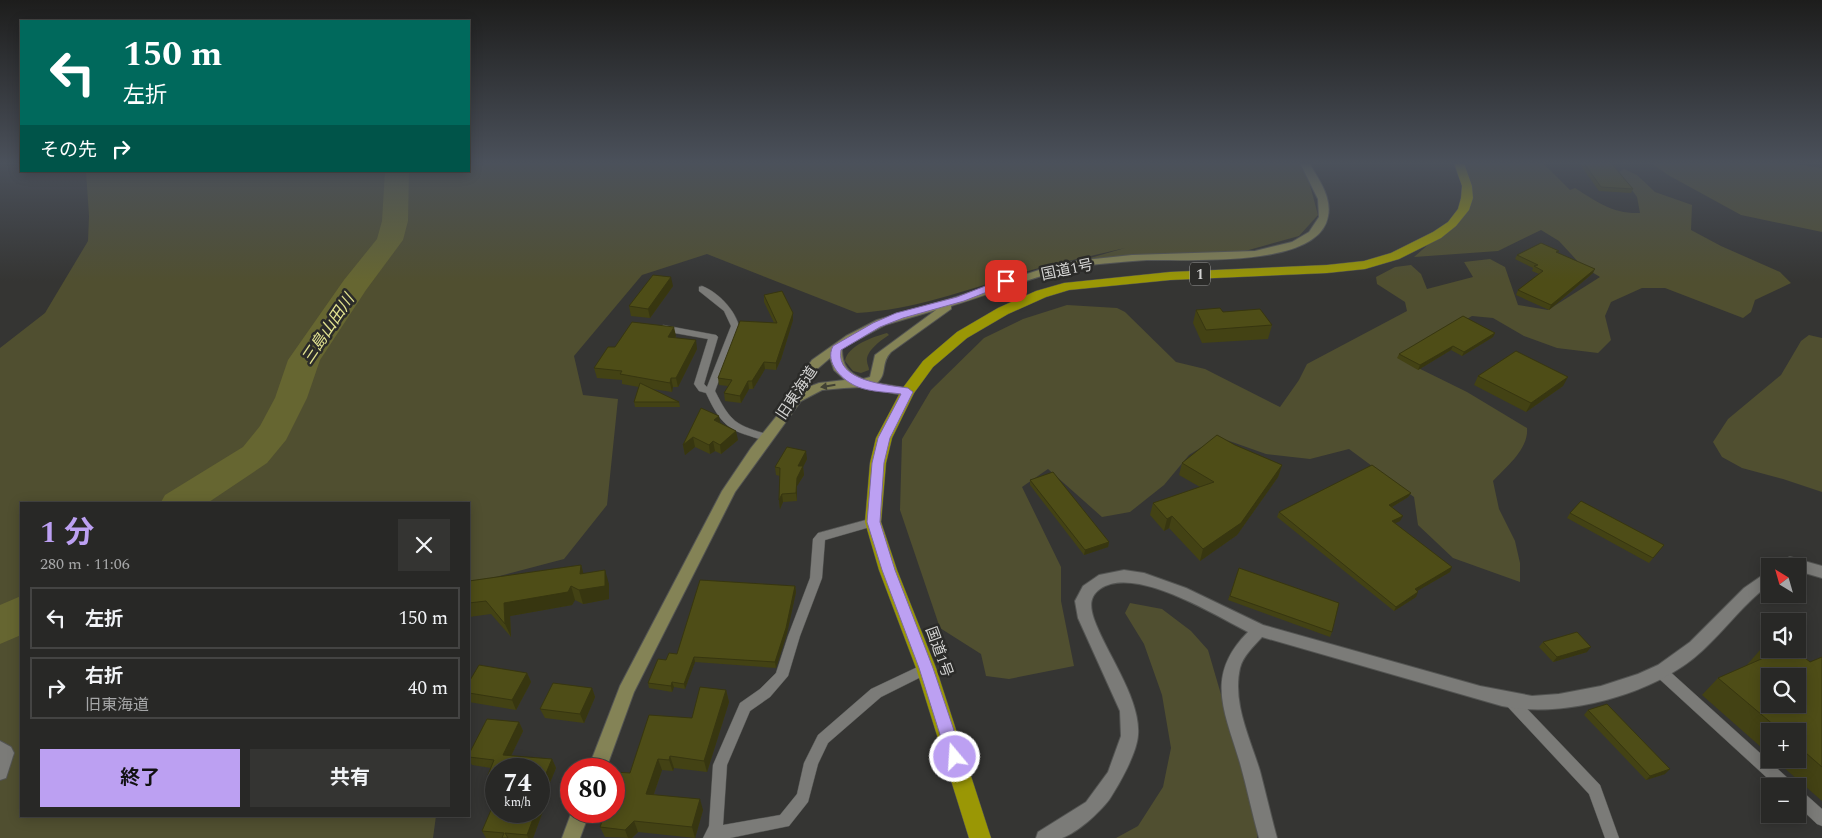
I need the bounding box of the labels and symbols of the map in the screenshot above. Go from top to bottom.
street label: 国道1号 [1039,253,1095,287]
pin [985,260,1027,302]
road number: 1 [1190,262,1210,286]
water label: 三島山田川 [296,287,361,369]
street label: 旧東海道 [771,362,823,424]
one-way arrow [819,382,835,390]
north arrow [1761,558,1806,602]
street label: 国道1号 [919,623,959,681]
position arrow [928,730,980,782]
speed limit sign: 80 [560,758,625,823]

